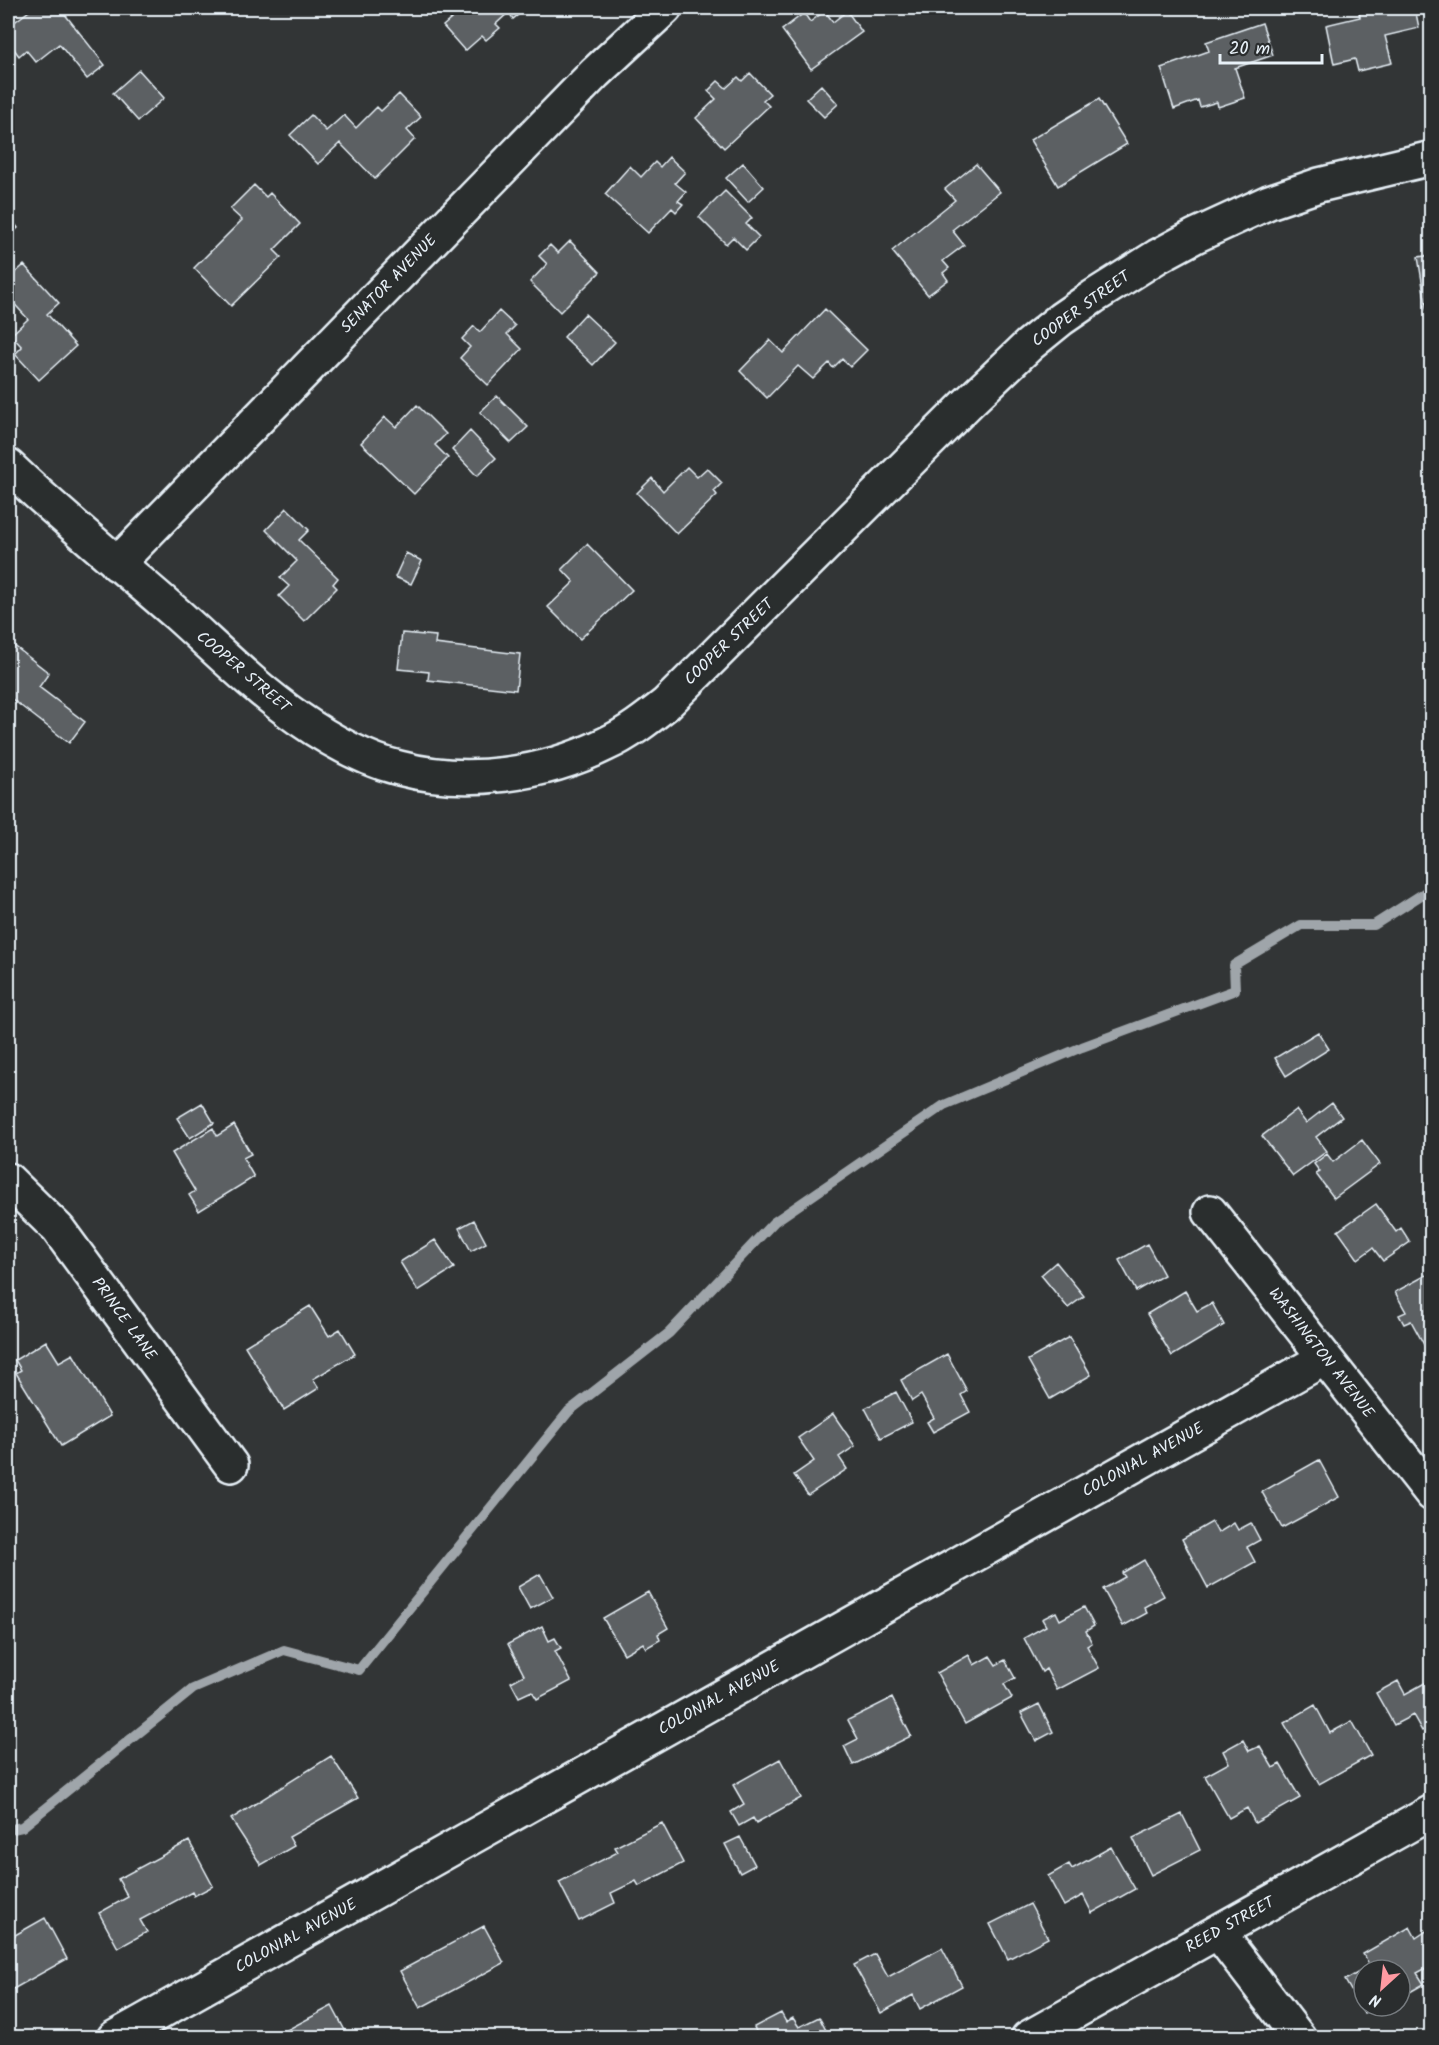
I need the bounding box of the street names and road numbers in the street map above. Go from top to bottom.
street label: SENATOR AVENUE [335,228,444,339]
street label: COOPER STREET [1026,264,1137,353]
street label: COOPER STREET [678,591,781,692]
street label: COOPER STREET [190,625,297,720]
street label: PRINCE LANE [85,1272,163,1366]
street label: WASHINGTON AVENUE [1262,1282,1380,1424]
street label: COLONIAL AVENUE [1077,1416,1209,1504]
street label: COLONIAL AVENUE [653,1654,785,1742]
street label: REED STREET [1181,1889,1280,1960]
street label: COLONIAL AVENUE [230,1892,362,1980]

